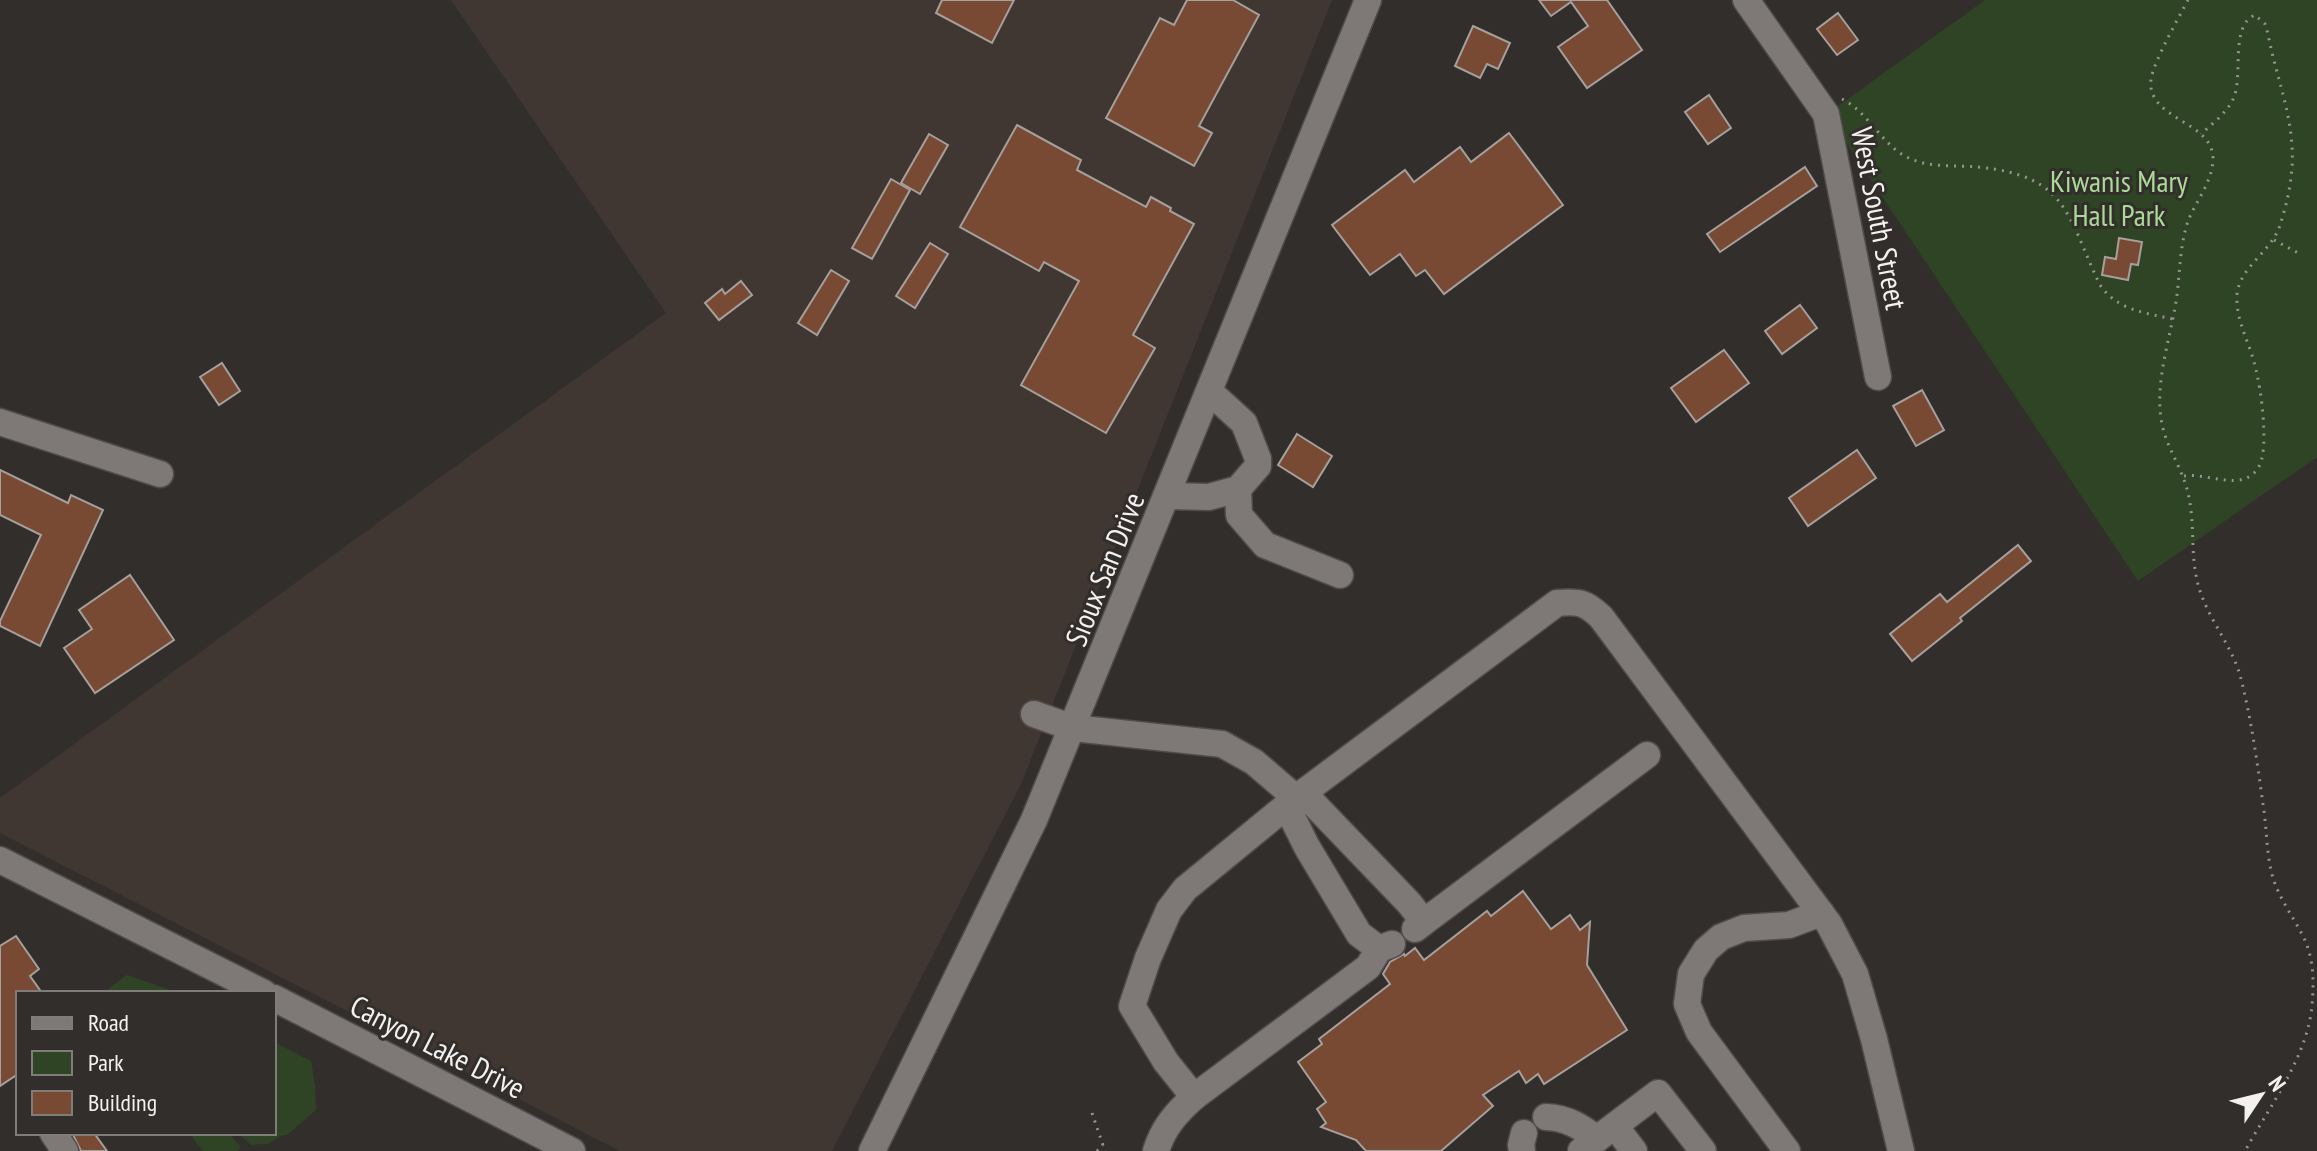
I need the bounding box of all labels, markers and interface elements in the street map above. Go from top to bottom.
street label: West South Street [1843,124,1917,313]
park label: Kiwanis Mary Hall Park [2050,161,2189,234]
street label: Sioux San Drive [1056,486,1152,652]
street label: Canyon Lake Drive [344,985,532,1107]
legend [16,991,276,1135]
text: Road [88,1007,129,1038]
text: Park [88,1047,124,1078]
north arrow [2221,1055,2301,1135]
text: N [2263,1071,2292,1096]
text: Building [88,1087,157,1118]

